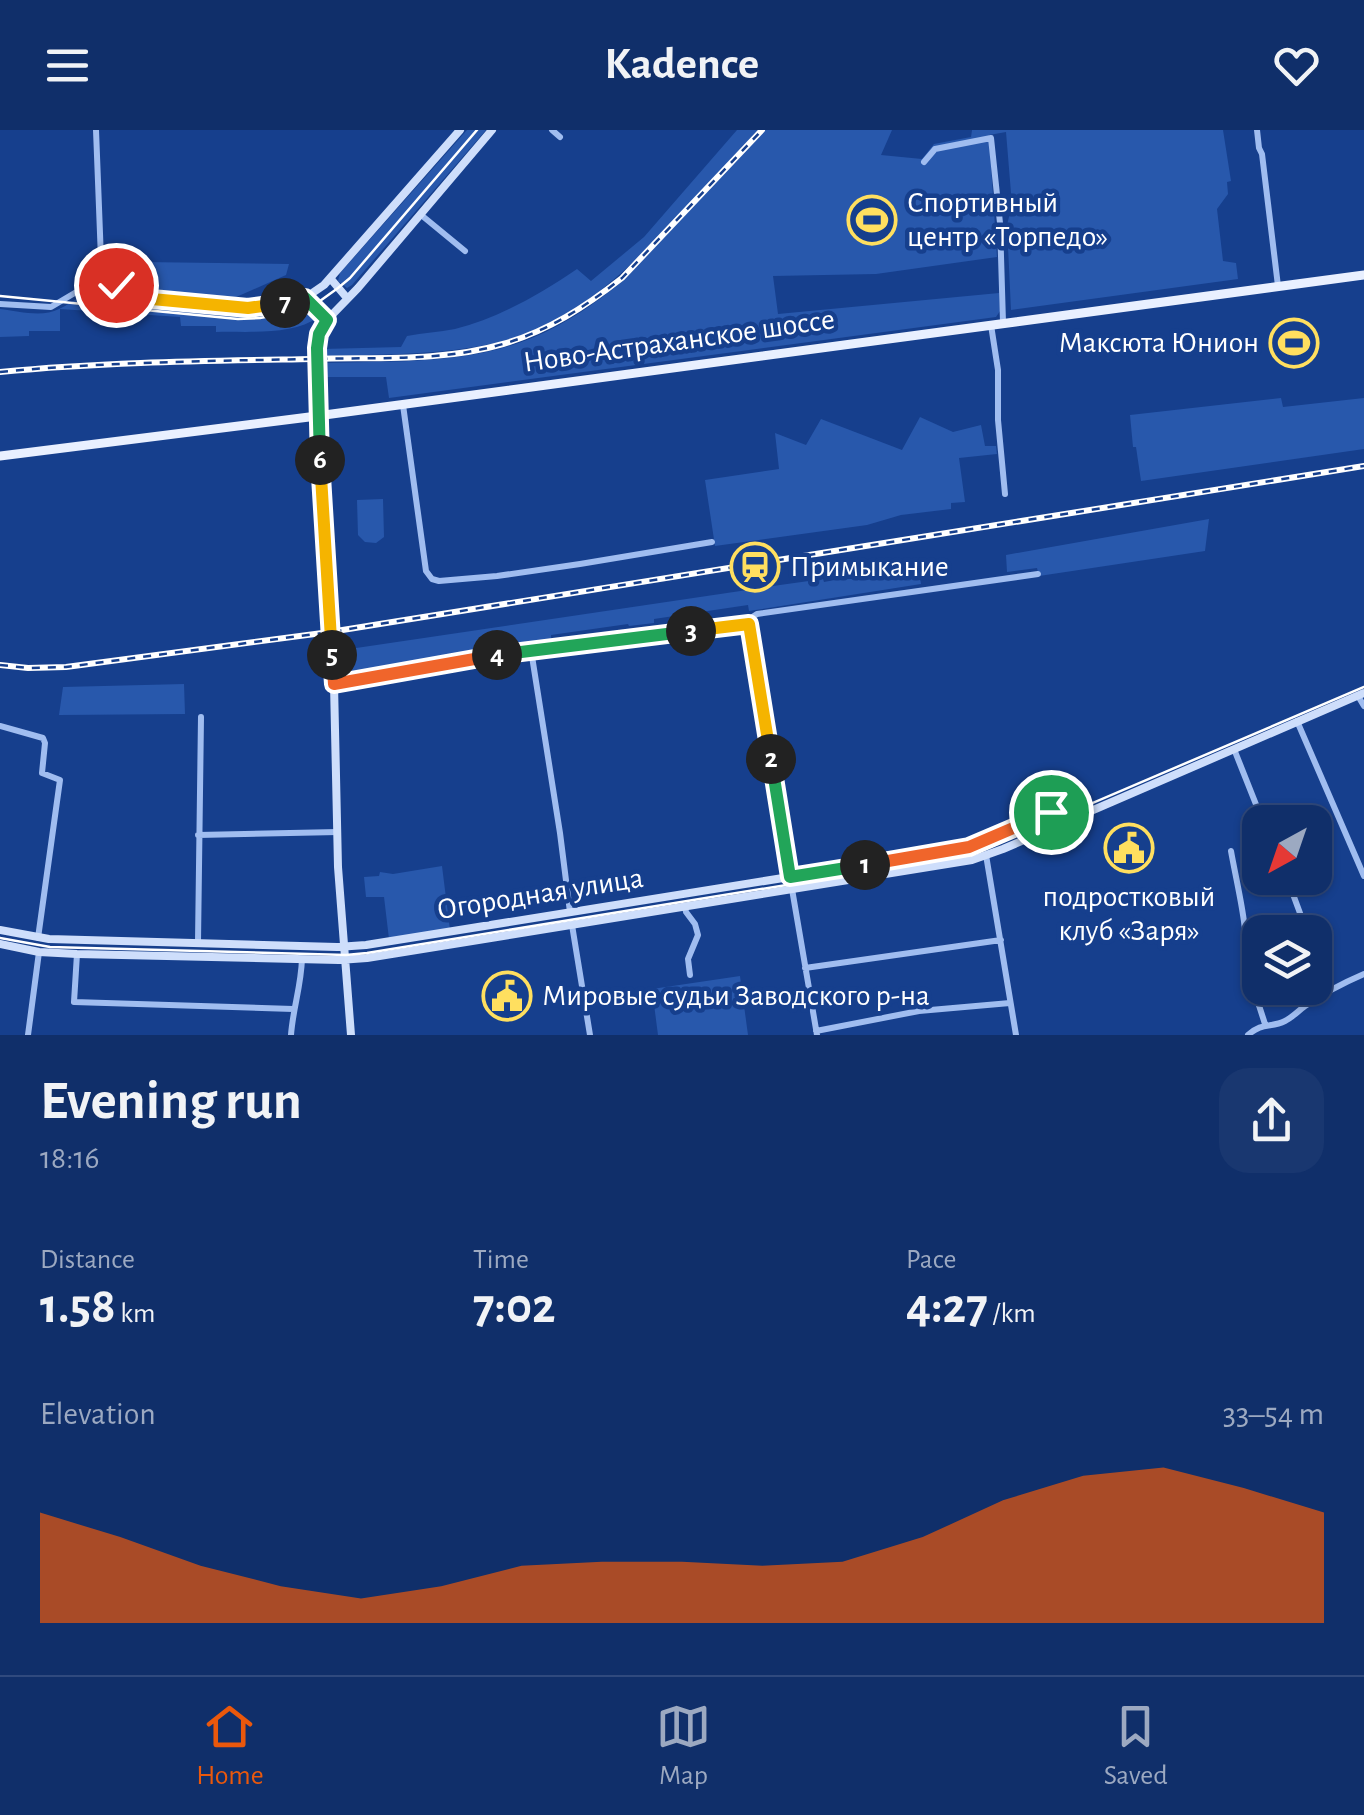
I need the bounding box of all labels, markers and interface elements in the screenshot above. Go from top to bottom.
icon: menu [40,38,95,93]
icon: heart [1269,38,1324,93]
text: Kadence [605,42,759,87]
place label: Спортивный центр «Торпедо» [907,188,1108,252]
sports icon: Спортивный центр «Торпедо» [846,194,898,246]
pin [74,243,159,328]
icon: check [89,258,144,313]
pin: 7 [260,278,310,328]
text: 7 [279,289,291,317]
street label: Ново-Астраханское шоссе [521,304,837,378]
sports icon: Максюта Юнион [1268,317,1320,369]
place label: Максюта Юнион [1059,328,1259,358]
pin: 6 [295,435,345,485]
text: 6 [313,446,327,474]
station icon: Примыкание [729,541,781,593]
place label: Примыкание [790,552,949,582]
pin: 3 [666,606,716,656]
text: 3 [685,617,697,645]
pin: 5 [307,630,357,680]
pin: 4 [472,630,522,680]
text: 5 [326,641,338,669]
text: 4 [490,641,504,669]
pin: 2 [746,734,796,784]
text: 2 [764,745,778,773]
pin [1009,770,1094,855]
icon: arrive [1024,785,1079,840]
north arrow [1242,805,1332,895]
map controls [1242,805,1332,1005]
public building icon: подростковый клуб «Заря» [1103,822,1155,874]
pin: 1 [840,840,890,890]
text: 1 [860,851,870,879]
street label: Огородная улица [435,863,645,925]
place label: подростковый клуб «Заря» [1043,882,1215,946]
button: layers [1242,915,1332,1005]
public building icon: Мировые судьи Заводского р-на [481,970,533,1022]
place label: Мировые судьи Заводского р-на [542,981,930,1011]
button: share [1219,1068,1324,1173]
text: Evening run [40,1074,302,1129]
text: 18:16 [40,1142,100,1174]
text: Distance [40,1246,135,1274]
text: Time [473,1246,529,1274]
text: Pace [906,1246,956,1274]
text: 1.58 [40,1282,116,1332]
text: 7:02 [473,1282,556,1332]
text: 4:27 [906,1282,988,1332]
text: km [116,1300,156,1328]
text: /km [988,1300,1036,1328]
text: Elevation [40,1398,156,1430]
text: 33–54 m [1223,1398,1324,1430]
tab: Home [196,1699,264,1793]
tab: Map [656,1699,711,1793]
tab: Saved [1104,1699,1168,1793]

